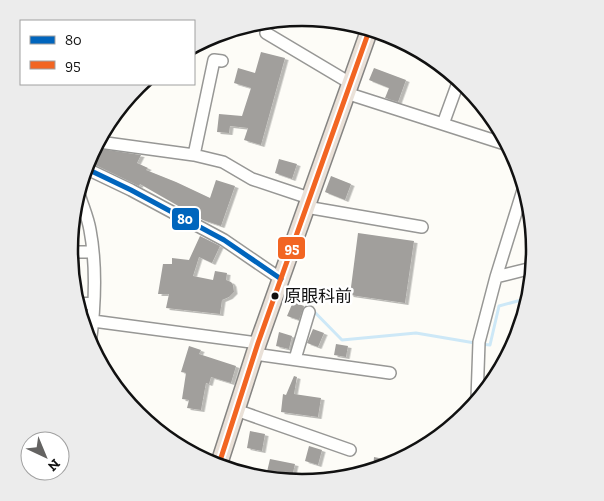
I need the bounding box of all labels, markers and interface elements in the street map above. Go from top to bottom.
legend [20,20,195,85]
text: 80 [65,31,82,49]
text: 95 [65,56,81,74]
line badge: 80 [171,207,200,231]
text: 80 [177,211,193,228]
line badge: 95 [277,236,306,260]
text: 95 [285,240,299,257]
place label: 原眼科前 [284,286,352,306]
marker: 原眼科前 [270,291,280,301]
north arrow [20,431,70,481]
text: N [44,455,63,475]

